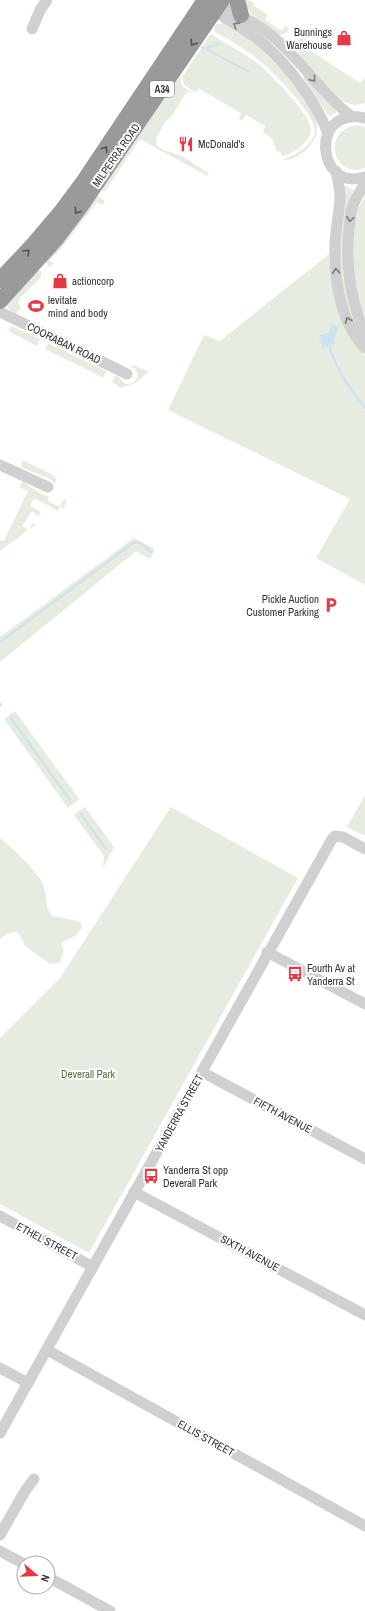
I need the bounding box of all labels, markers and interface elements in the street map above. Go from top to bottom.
one-way arrow [233,22,240,29]
place label: Bunnings Warehouse [286,25,332,52]
shop icon: Bunnings Warehouse [335,29,353,47]
one-way arrow [190,39,198,46]
one-way arrow [309,75,316,82]
road number: A34 [150,81,174,97]
street label: MILPERRA ROAD [89,121,143,189]
restaurant icon: McDonald's [177,135,195,153]
place label: McDonald's [198,137,245,151]
one-way arrow [100,146,108,153]
one-way arrow [74,207,82,214]
one-way arrow [346,216,355,222]
one-way arrow [22,249,30,257]
one-way arrow [331,268,340,274]
shop icon: actioncorp [51,272,69,290]
place label: actioncorp [72,274,114,288]
place label: levitate mind and body [48,293,108,320]
sports icon: levitate mind and body [27,297,45,315]
one-way arrow [345,316,353,324]
street label: COORABAN ROAD [25,319,103,367]
place label: Pickle Auction Customer Parking [246,592,319,619]
parking icon: Pickle Auction Customer Parking [322,596,340,614]
place label: Fourth Av at Yanderra St [307,961,356,988]
bus stop icon: Fourth Av at Yanderra St [286,965,304,983]
park label: Deverall Park [61,1067,116,1081]
street label: YANDERRA STREET [152,1071,206,1154]
street label: FIFTH AVENUE [251,1094,315,1136]
place label: Yanderra St opp Deverall Park [163,1163,228,1190]
bus stop icon: Yanderra St opp Deverall Park [142,1167,160,1185]
street label: ETHEL STREET [14,1219,80,1263]
street label: SIXTH AVENUE [218,1232,282,1274]
street label: ELLIS STREET [175,1417,237,1460]
north arrow [16,1555,56,1595]
text: N [38,1573,53,1584]

